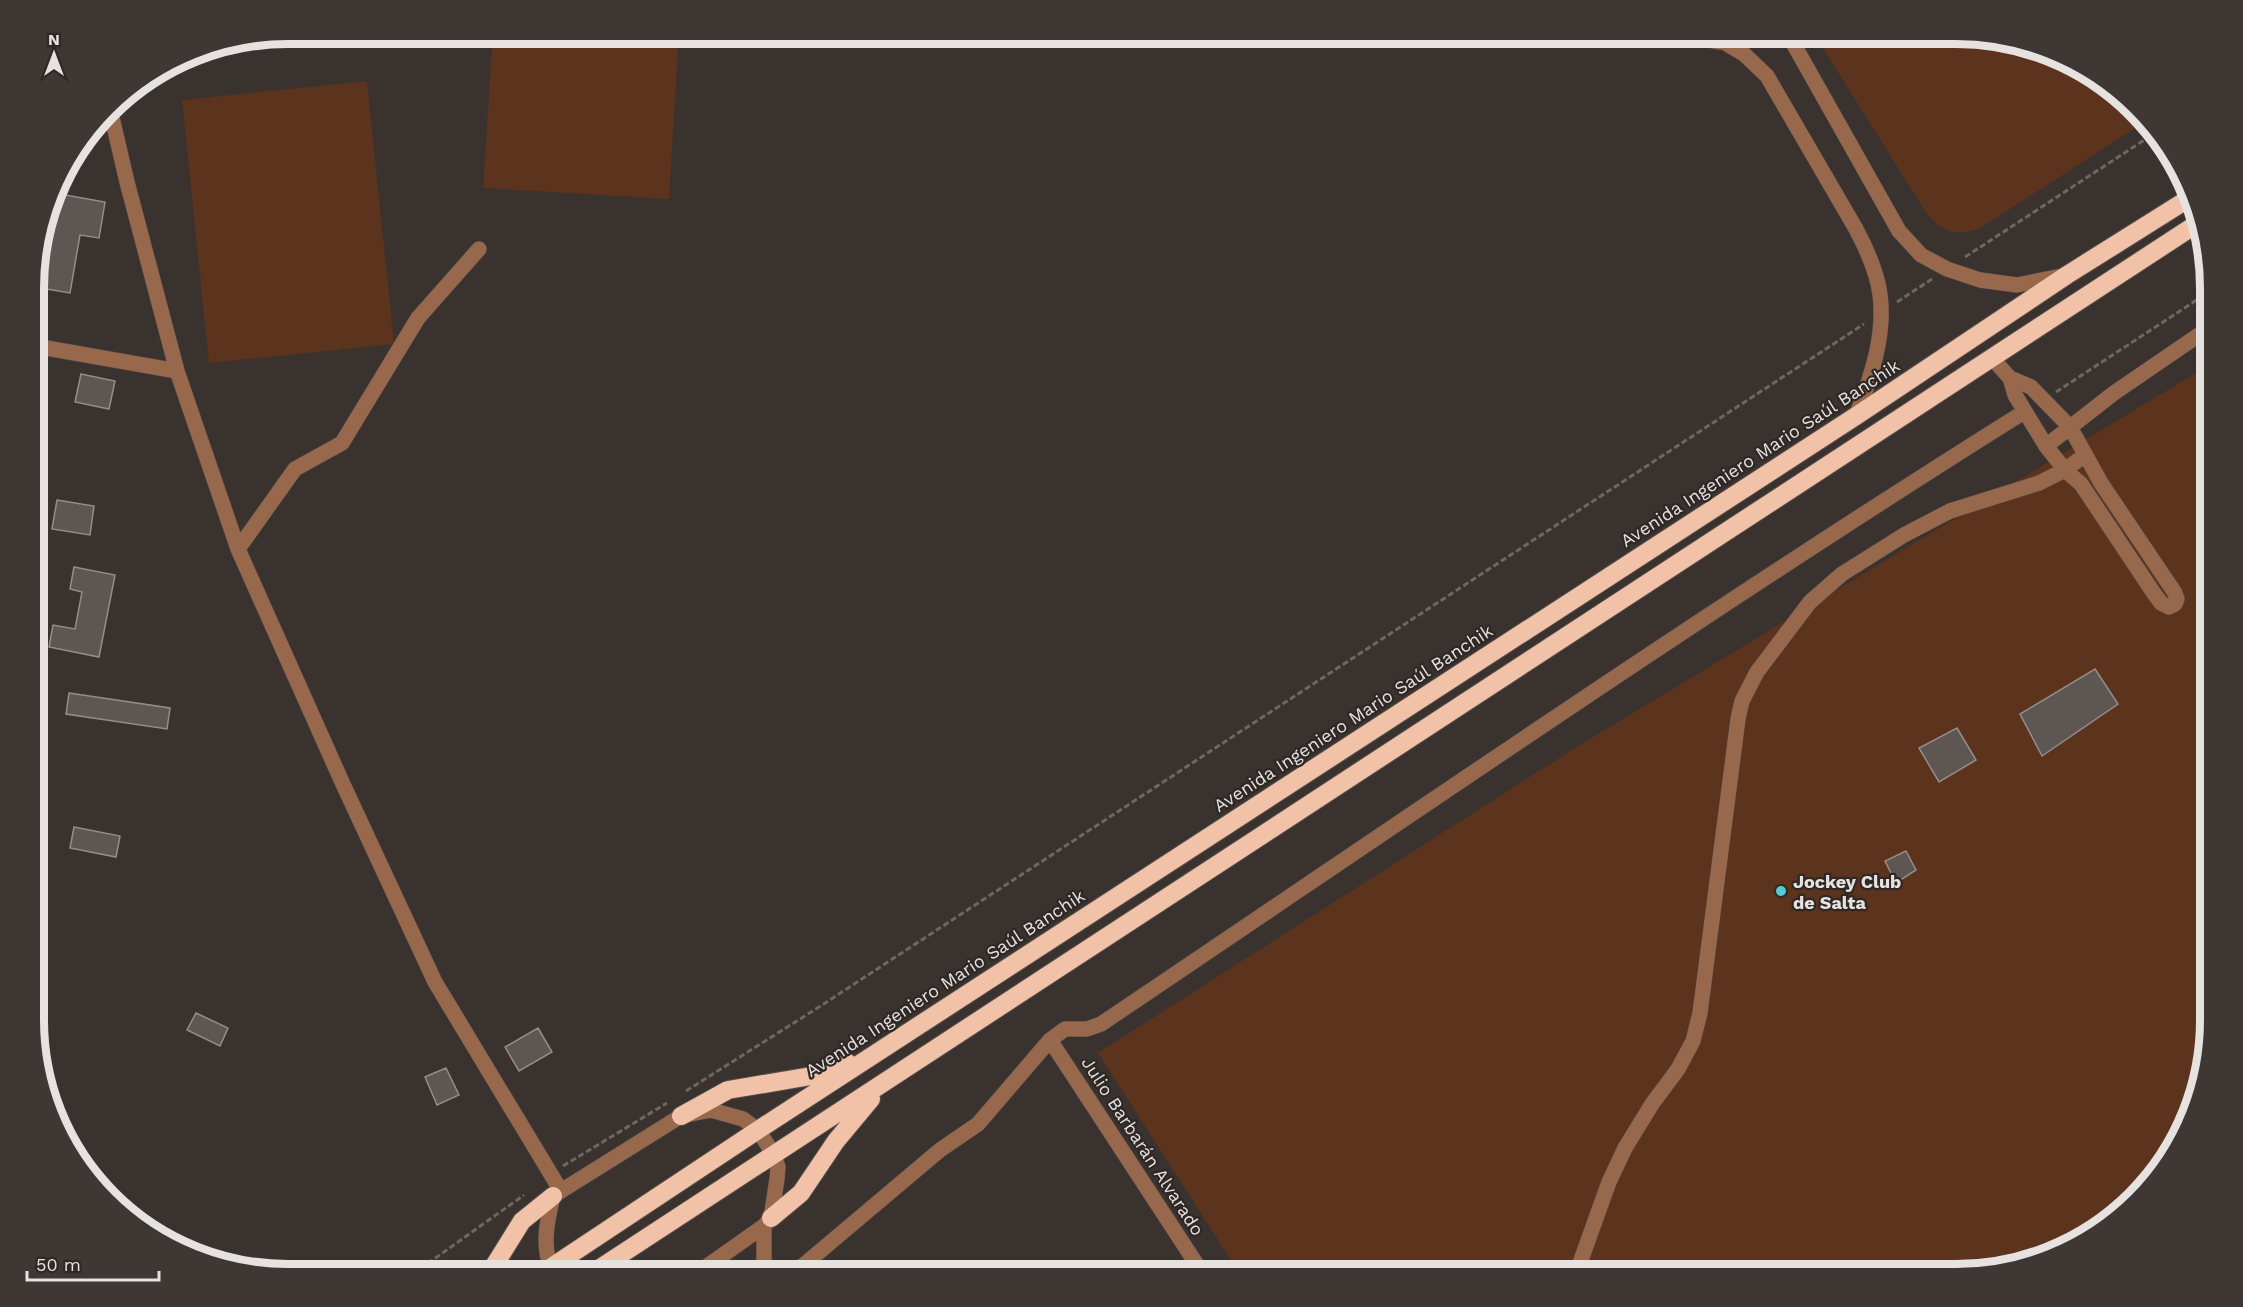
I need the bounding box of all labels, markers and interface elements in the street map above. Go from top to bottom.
north arrow [24,24,84,84]
text: N [48,30,60,49]
street label: Avenida Ingeniero Mario Saúl Banchik [1617,355,1903,551]
street label: Avenida Ingeniero Mario Saúl Banchik [1210,620,1496,816]
place label: Jockey Club de Salta [1793,871,1901,913]
marker: Jockey Club de Salta [1774,884,1788,898]
street label: Avenida Ingeniero Mario Saúl Banchik [802,885,1088,1081]
street label: Julio Barbarán Alvarado [1077,1053,1209,1239]
scale bar [27,1244,159,1282]
text: 50 m [36,1254,81,1275]

